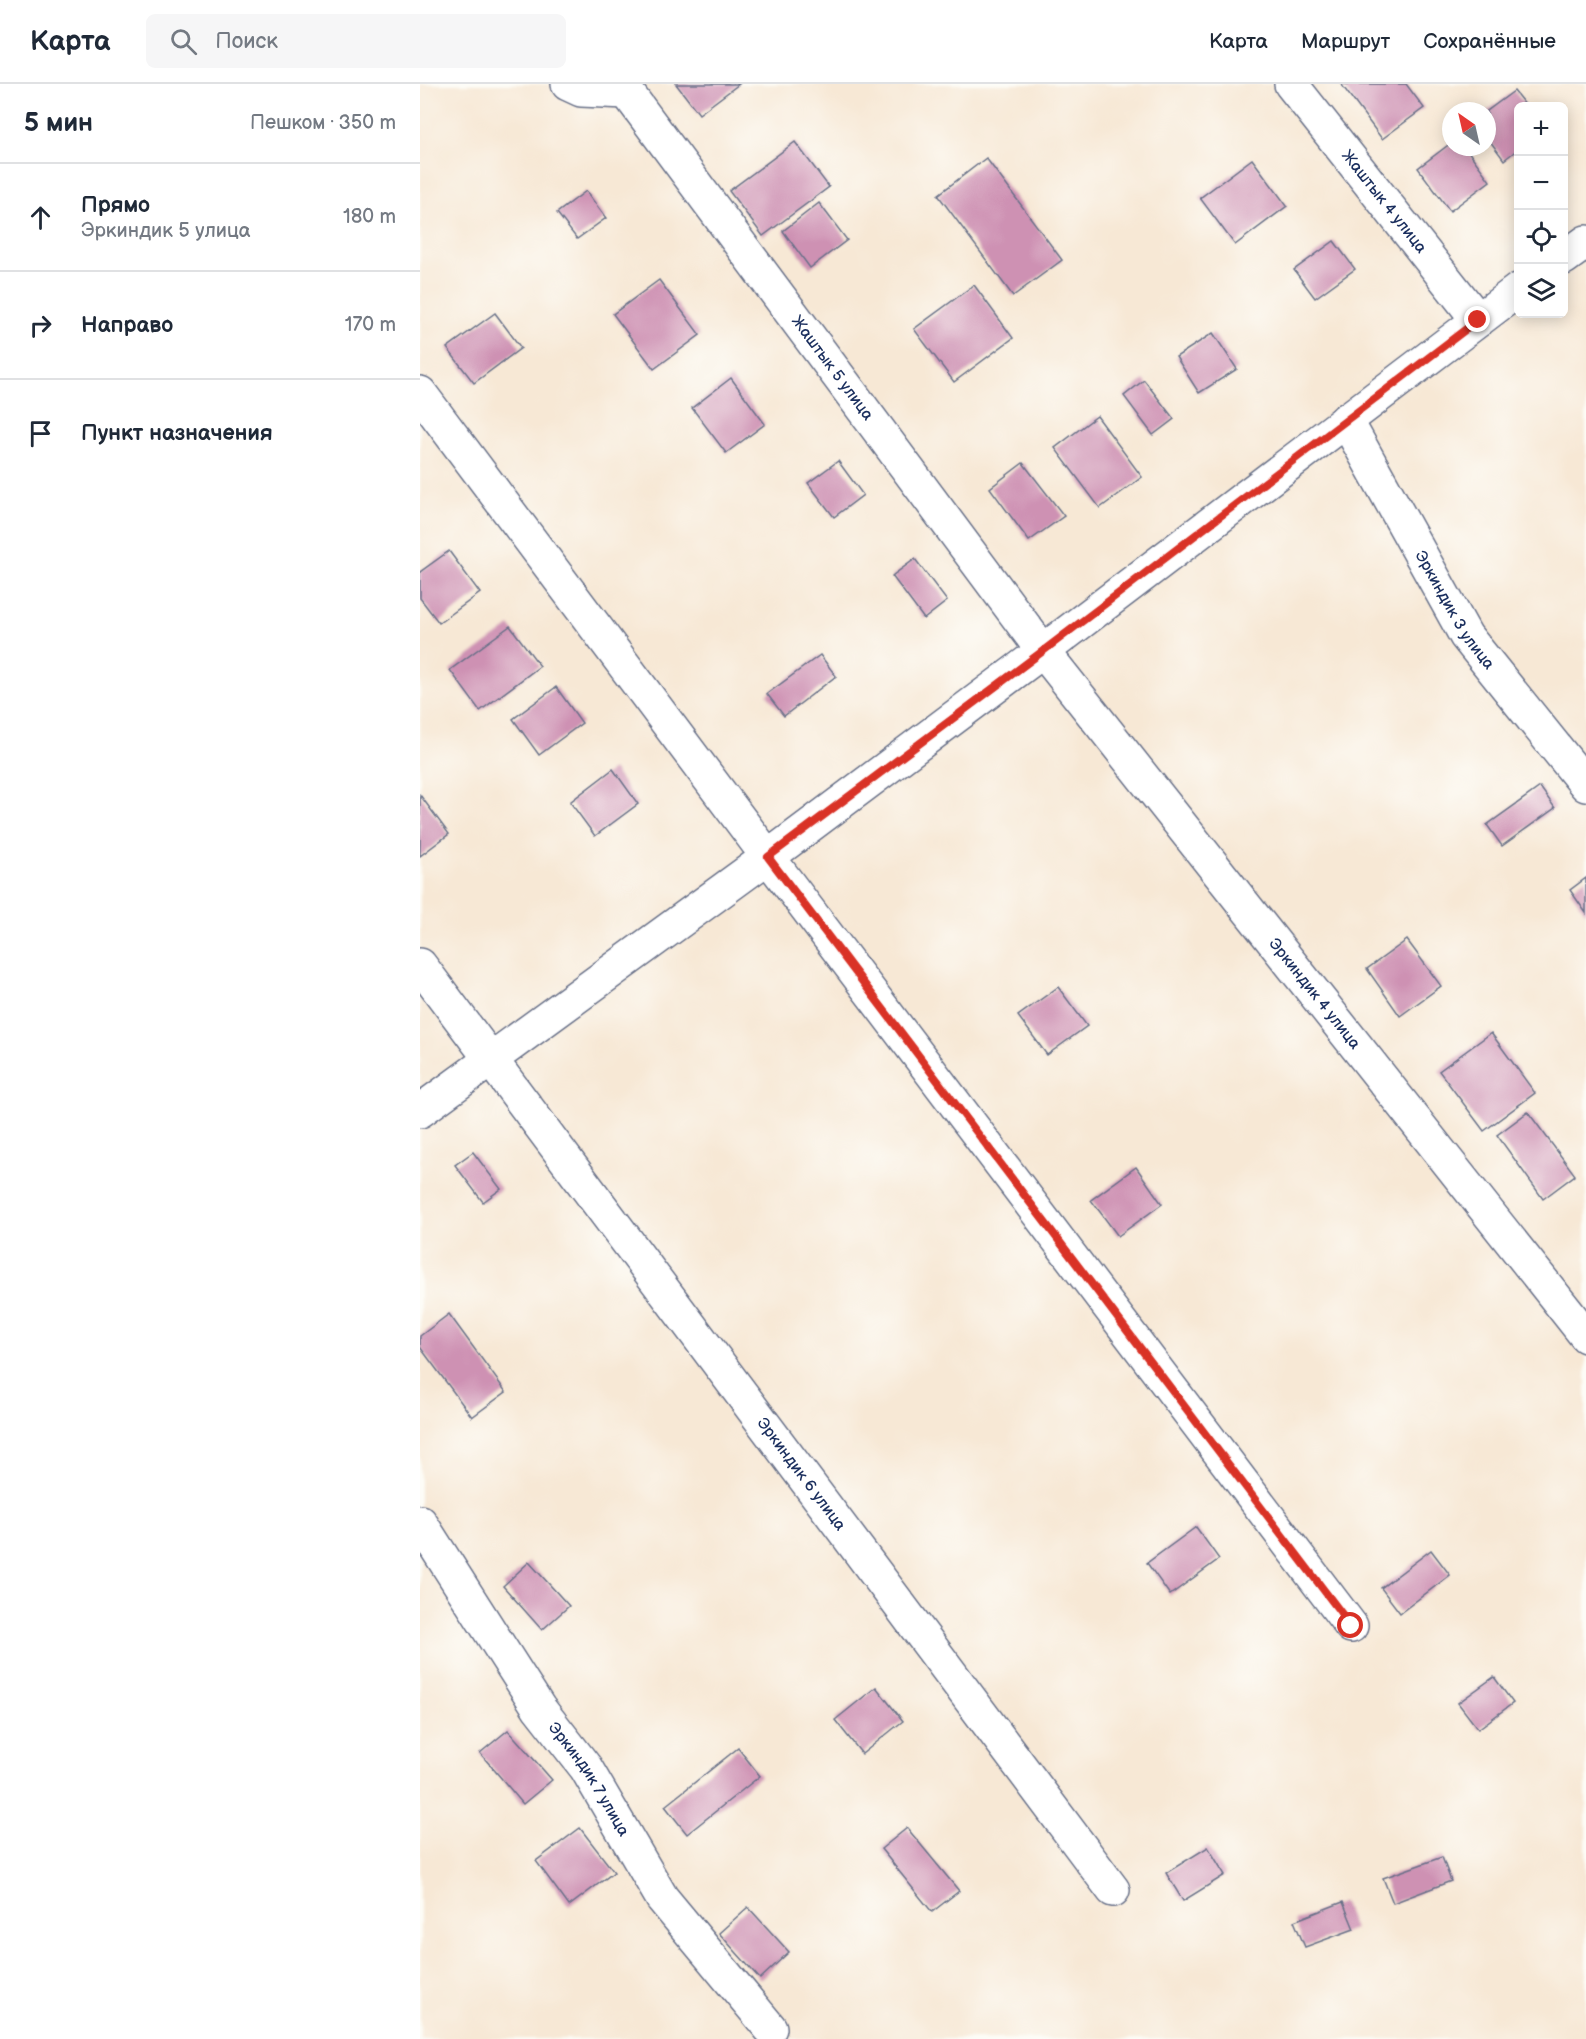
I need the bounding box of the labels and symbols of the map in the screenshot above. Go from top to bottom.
north arrow [1442,102,1496,156]
street label: Жаштык 4 улица [1338,146,1431,257]
route end [1464,306,1490,332]
street label: Жаштык 5 улица [787,312,878,424]
street label: Эркиндик 3 улица [1411,547,1499,674]
street label: Эркиндик 4 улица [1265,934,1365,1053]
street label: Эркиндик 6 улица [753,1414,850,1535]
route start [1337,1612,1363,1638]
street label: Эркиндик 7 улица [544,1718,634,1840]

